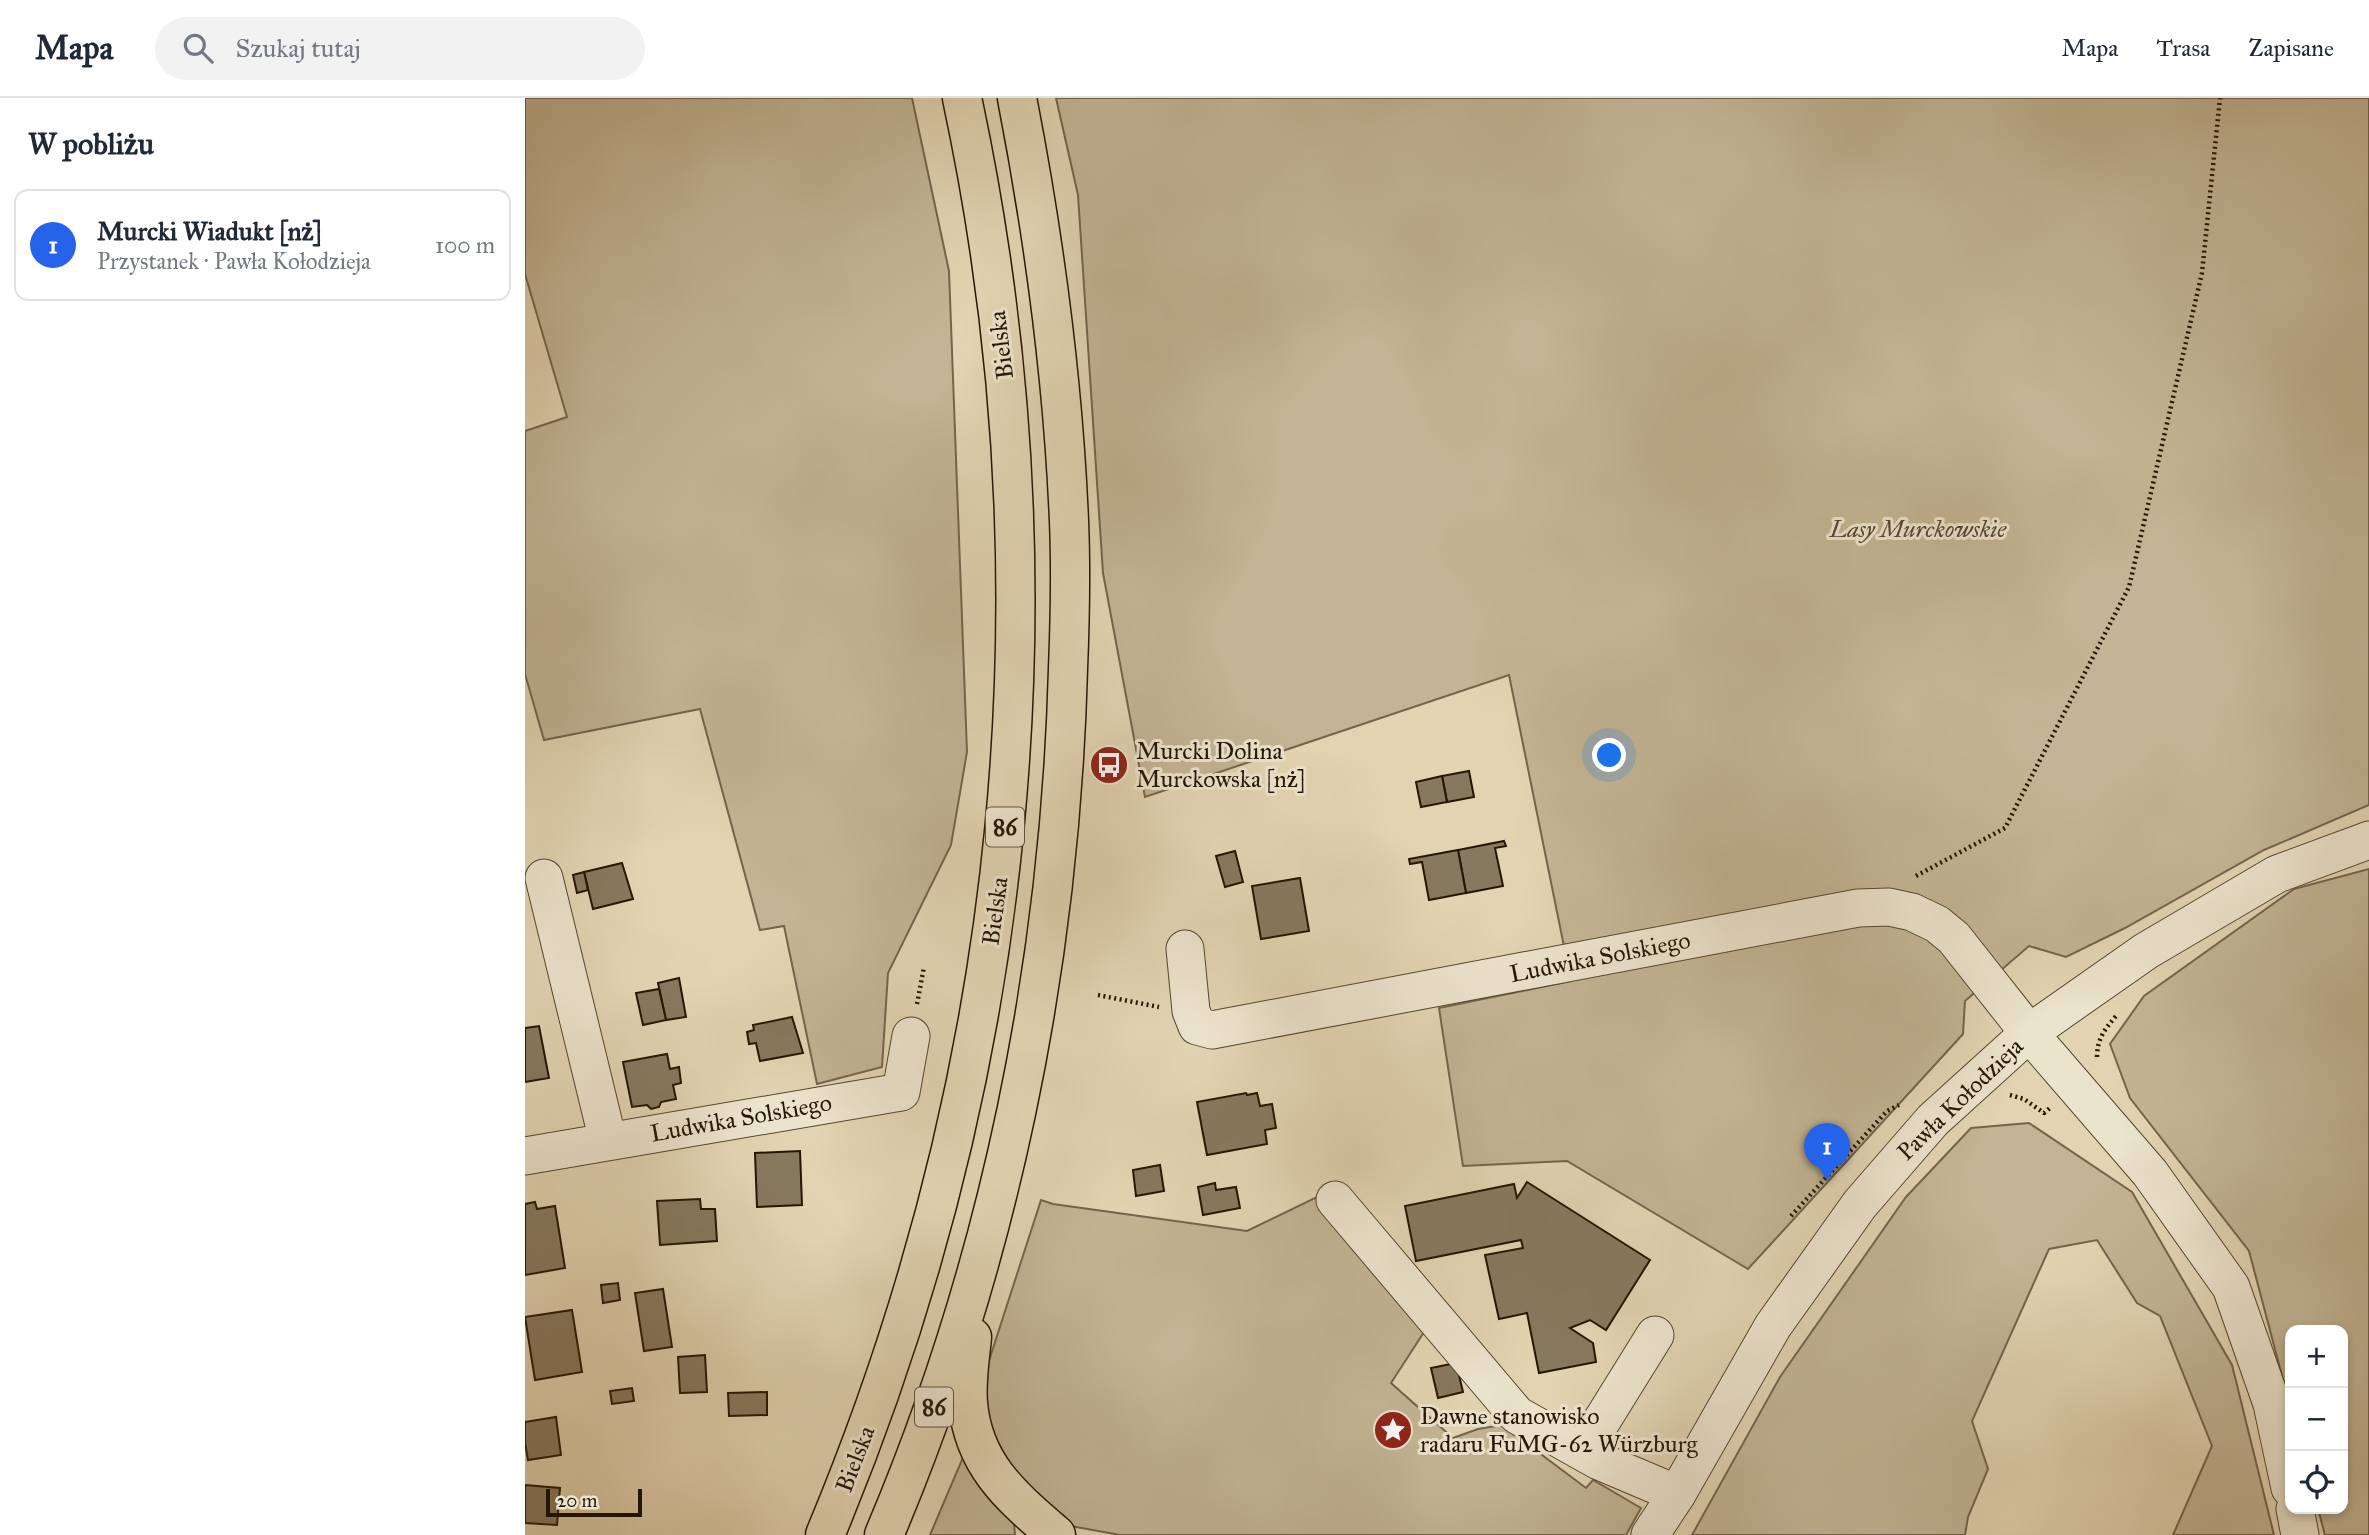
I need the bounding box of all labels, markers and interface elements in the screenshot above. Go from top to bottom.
search box [155,17,645,80]
text: Mapa [35,28,113,68]
icon: search [179,29,217,67]
text: Szukaj tutaj [235,32,361,64]
text: Mapa [2061,33,2119,63]
text: Trasa [2157,33,2210,63]
text: Zapisane [2248,33,2334,63]
text: W pobliżu [28,126,154,162]
text: Murcki Wiadukt [nż] [97,215,322,247]
text: 1 [48,231,58,259]
text: 100 m [435,231,495,259]
text: Przystanek · Pawła Kołodzieja [97,247,371,275]
street label: Bielska [982,308,1020,381]
park label: Lasy Murckowskie [1829,514,2007,544]
place label: Murcki Dolina Murckowska [nż] [1136,736,1306,794]
your location [1592,738,1626,772]
bus stop icon: Murcki Dolina Murckowska [nż] [1088,744,1130,786]
road number: 86 [986,807,1024,846]
street label: Bielska [975,874,1015,947]
street label: Ludwika Solskiego [1507,925,1693,989]
street label: Pawła Kołodzieja [1891,1031,2030,1167]
street label: Ludwika Solskiego [648,1087,834,1149]
pin: 1 [1804,1123,1850,1181]
map controls [2285,1325,2348,1514]
button: + [2285,1325,2348,1388]
road number: 86 [915,1388,953,1426]
button: − [2285,1388,2348,1451]
place label: Dawne stanowisko radaru FuMG-62 Würzburg [1420,1401,1699,1459]
place icon: Dawne stanowisko radaru FuMG-62 Würzburg [1372,1409,1414,1451]
street label: Bielska [829,1421,882,1496]
button: locate [2285,1451,2348,1514]
scale bar [546,1486,642,1518]
text: 20 m [557,1489,598,1512]

